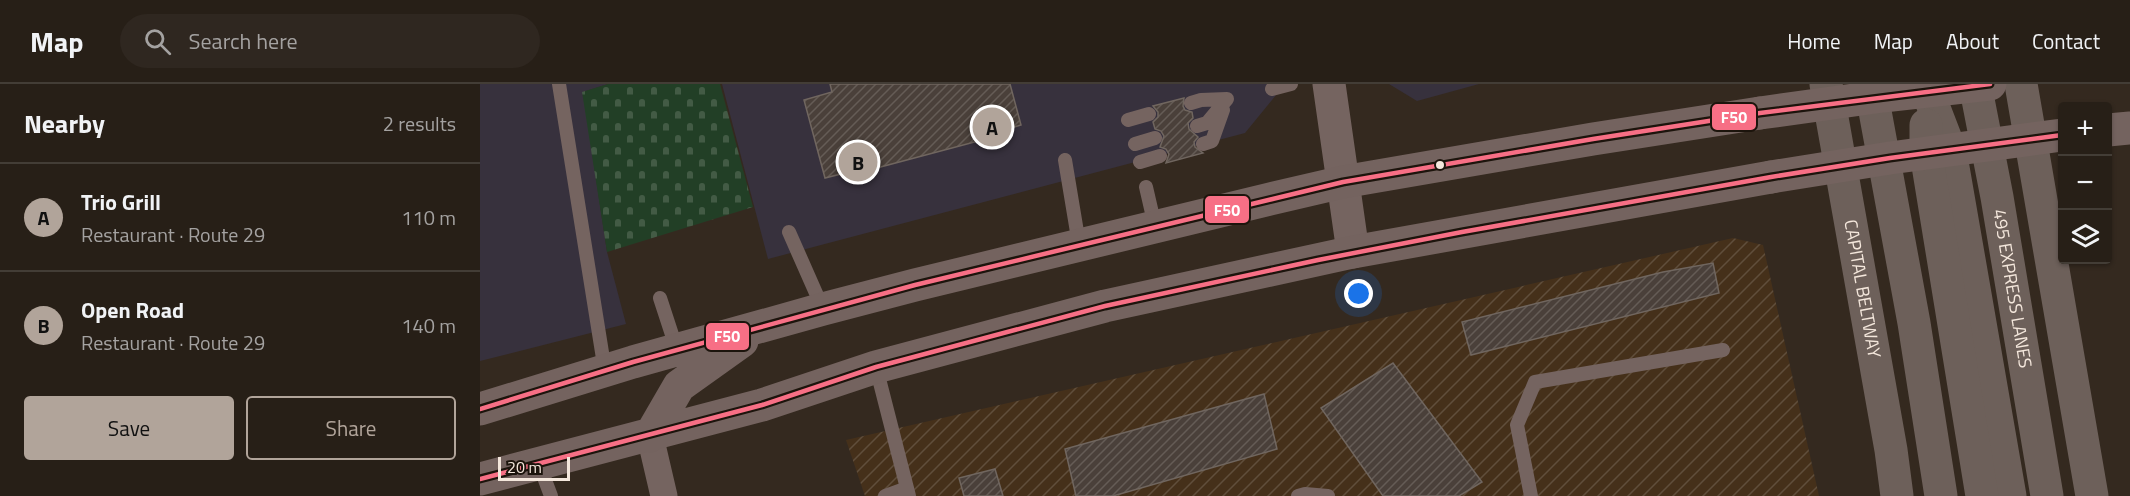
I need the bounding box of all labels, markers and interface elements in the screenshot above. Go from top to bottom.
search box [120,14,540,68]
text: Map [30,20,84,63]
text: Search here [189,24,298,58]
icon: search [141,25,174,58]
text: Home [1787,25,1841,57]
text: Map [1874,25,1913,57]
text: About [1946,25,1999,57]
text: Contact [2032,25,2100,57]
map controls [2058,102,2112,264]
button: + [2058,102,2112,156]
line badge: F50 [1711,103,1757,131]
text: Nearby [24,104,105,143]
pin: A [972,104,1012,150]
text: F50 [1721,105,1747,129]
text: 2 results [383,108,456,139]
pin: B [838,140,878,184]
button: − [2058,156,2112,210]
unlabelled marker [1434,159,1446,171]
text: Trio Grill [81,185,161,219]
line badge: F50 [1204,195,1250,224]
text: F50 [1214,198,1240,222]
text: A [37,202,50,233]
text: 110 m [401,202,456,233]
street label: 495 EXPRESS LANES [1986,207,2039,370]
button: layers [2058,210,2112,264]
street label: CAPITAL BELTWAY [1837,217,1888,360]
text: Restaurant · Route 29 [81,219,265,250]
your location [1344,279,1373,308]
text: Open Road [81,293,184,327]
text: B [37,310,50,341]
text: 140 m [401,310,456,341]
line badge: F50 [705,322,750,351]
text: F50 [714,324,740,348]
text: Restaurant · Route 29 [81,327,265,358]
button: Save [24,396,234,460]
button: Share [246,396,456,460]
scale bar [498,454,570,482]
text: 20 m [507,455,542,479]

